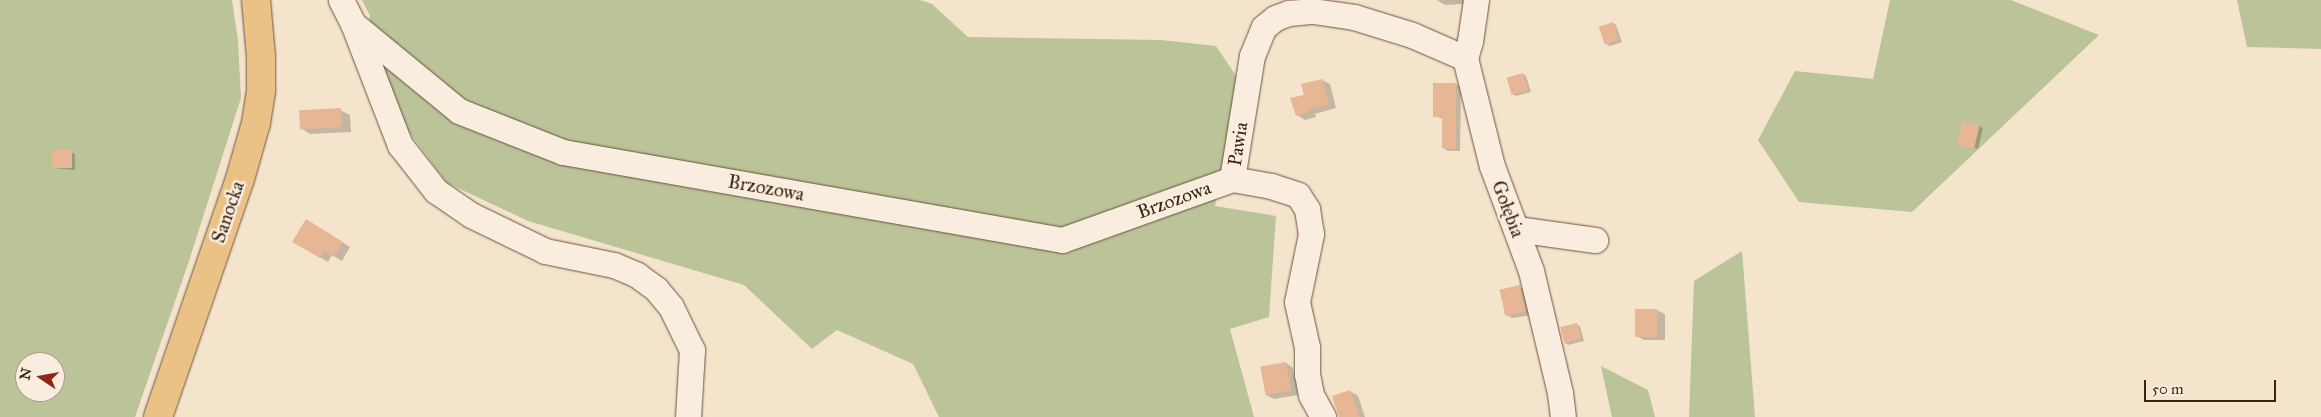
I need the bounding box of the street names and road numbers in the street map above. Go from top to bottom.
street label: Pawia [1223,120,1253,168]
street label: Brzozowa [726,170,806,206]
street label: Brzozowa [1134,176,1214,224]
street label: Gołębia [1487,177,1529,241]
street label: Sanocka [207,178,249,246]

